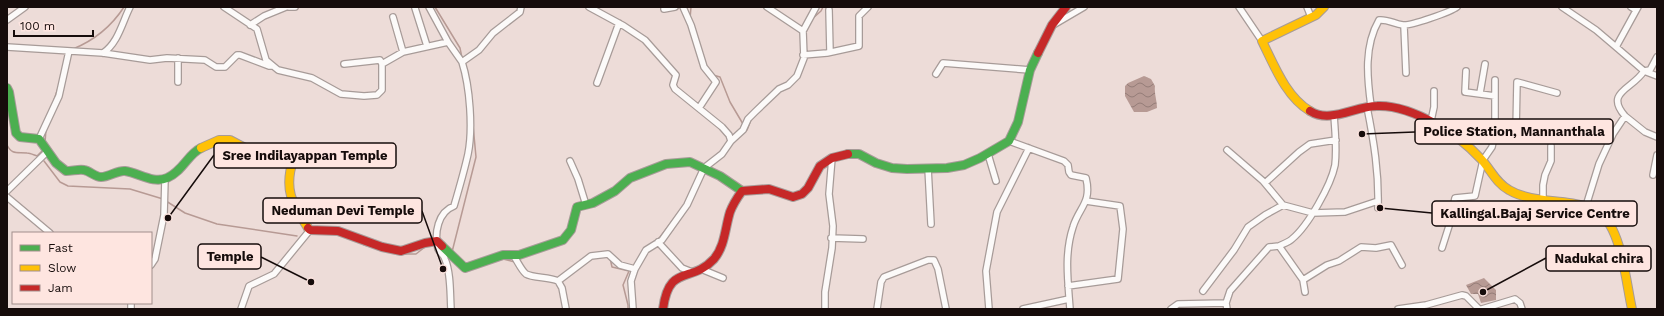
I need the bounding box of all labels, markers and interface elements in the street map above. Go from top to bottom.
scale bar [14,12,93,38]
text: 100 m [20,19,55,33]
callout: Police Station, Mannanthala [1415,119,1613,144]
text: Police Station, Mannanthala [1423,124,1605,139]
callout: Sree Indilayappan Temple [214,143,396,168]
text: Sree Indilayappan Temple [222,148,388,163]
callout: Neduman Devi Temple [263,198,422,223]
callout: Kallingal.Bajaj Service Centre [1432,201,1637,226]
text: Neduman Devi Temple [271,203,415,218]
text: Kallingal.Bajaj Service Centre [1440,206,1630,221]
legend [12,232,152,304]
text: Fast [48,241,73,255]
callout: Temple [198,244,261,269]
callout: Nadukal chira [1546,246,1651,271]
text: Temple [207,249,254,264]
text: Nadukal chira [1555,251,1644,266]
text: Slow [48,261,76,275]
text: Jam [48,281,73,295]

